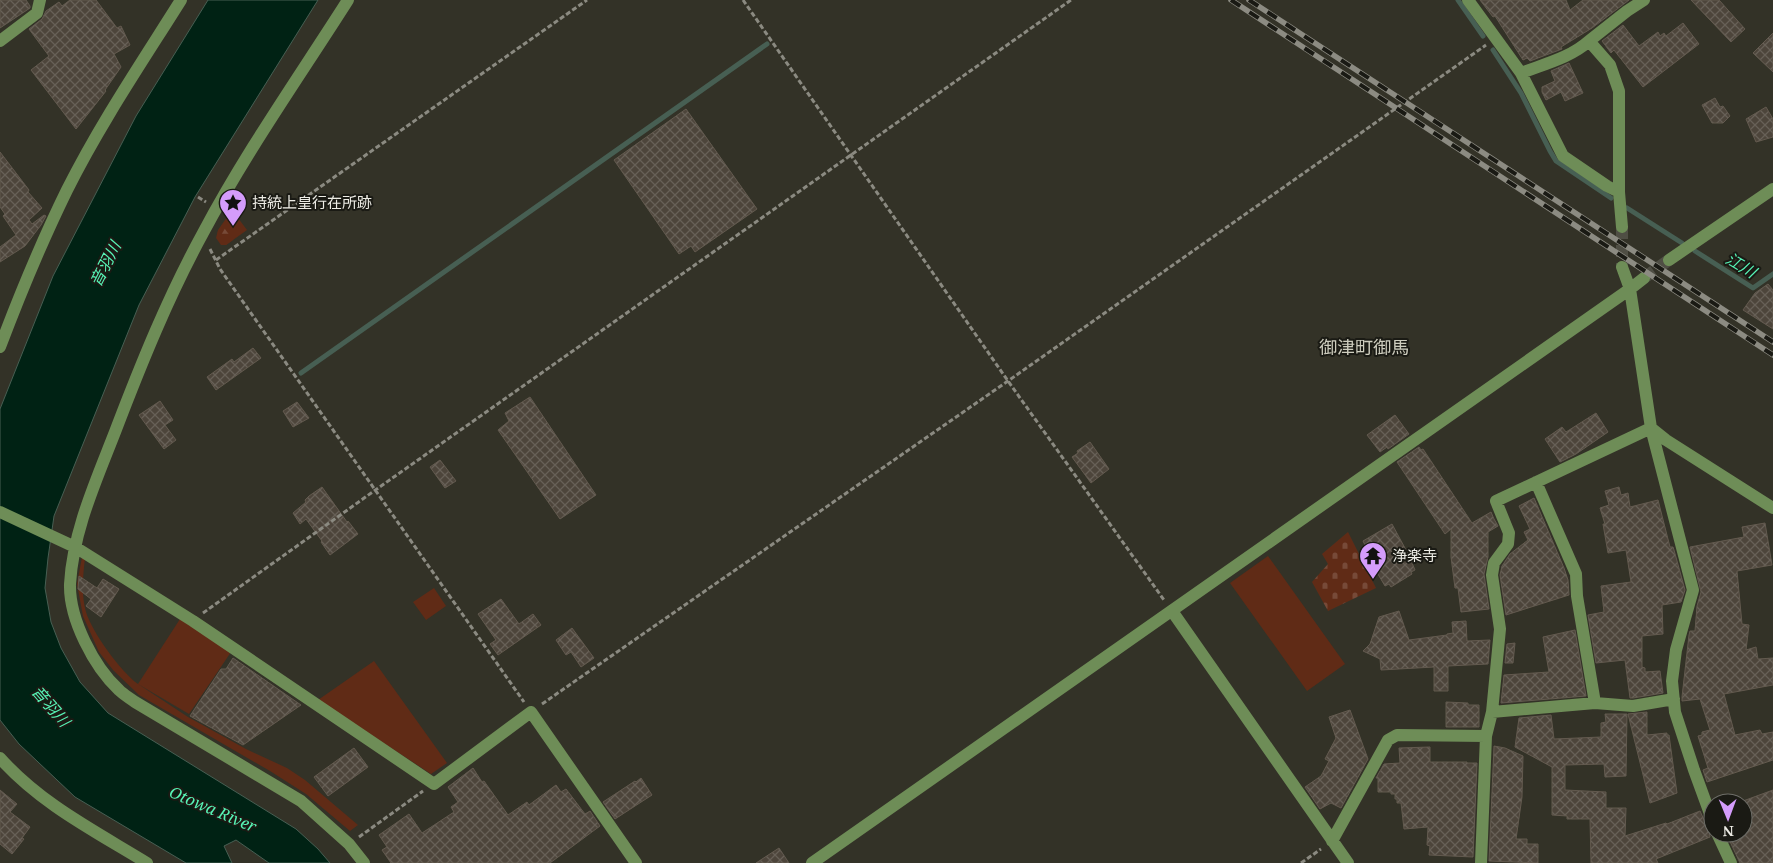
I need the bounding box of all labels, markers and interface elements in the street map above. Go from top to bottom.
place icon: 持統上皇行在所跡 [218,188,248,227]
place label: 持統上皇行在所跡 [252,192,372,212]
water label: 音羽川 [84,236,127,290]
water label: 江川 [1722,247,1762,284]
district label: 御津町御馬 [1319,335,1409,359]
temple icon: 浄楽寺 [1358,541,1388,580]
place label: 浄楽寺 [1392,545,1437,565]
water label: 音羽川 [27,681,76,733]
water label: Otowa River [166,781,261,837]
north arrow [1703,793,1753,843]
text: N [1723,822,1734,841]

